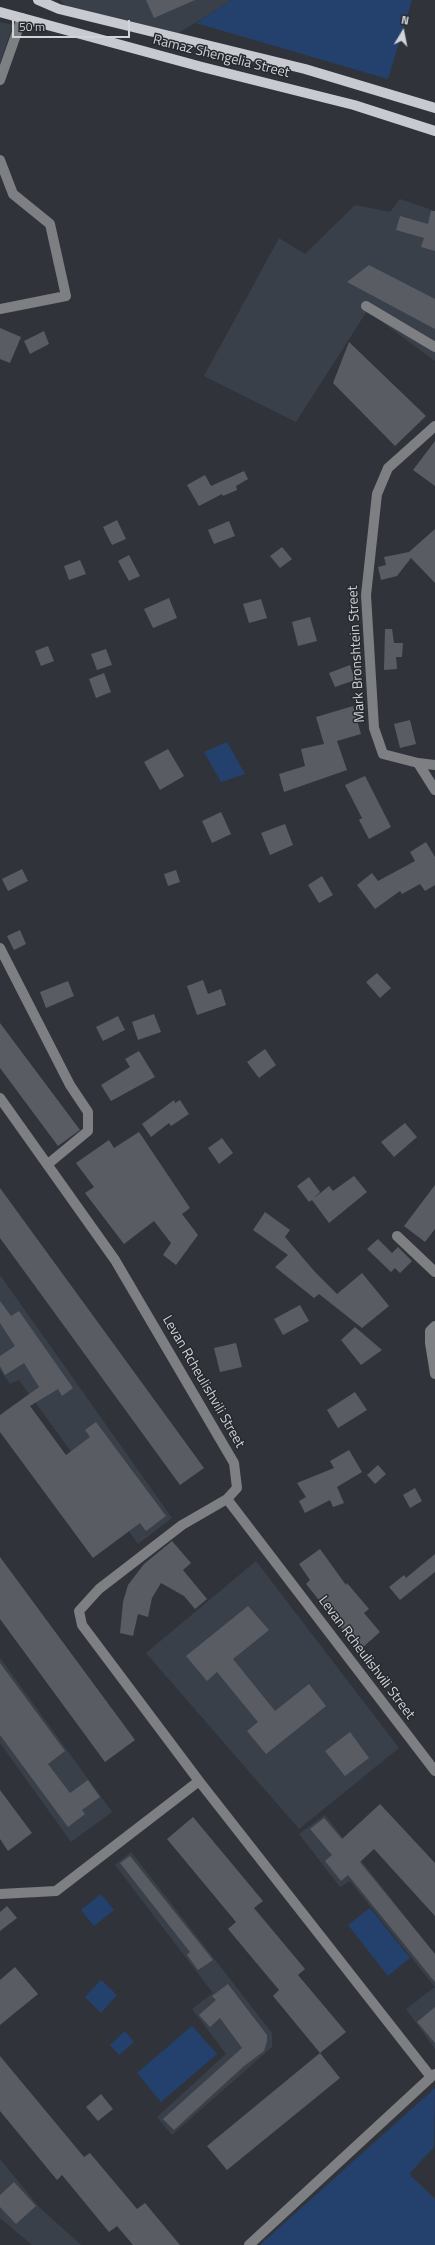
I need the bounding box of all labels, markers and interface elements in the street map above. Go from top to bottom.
scale bar [14,12,132,38]
north arrow [383,12,423,52]
text: N [400,12,410,29]
text: 50 m [19,17,45,36]
street label: Ramaz Shengelia Street [151,32,291,82]
street label: Mark Bronshtein Street [345,585,369,723]
street label: Levan Rcheulishvili Street [158,1313,248,1451]
street label: Levan Rcheulishvili Street [314,1593,418,1723]

